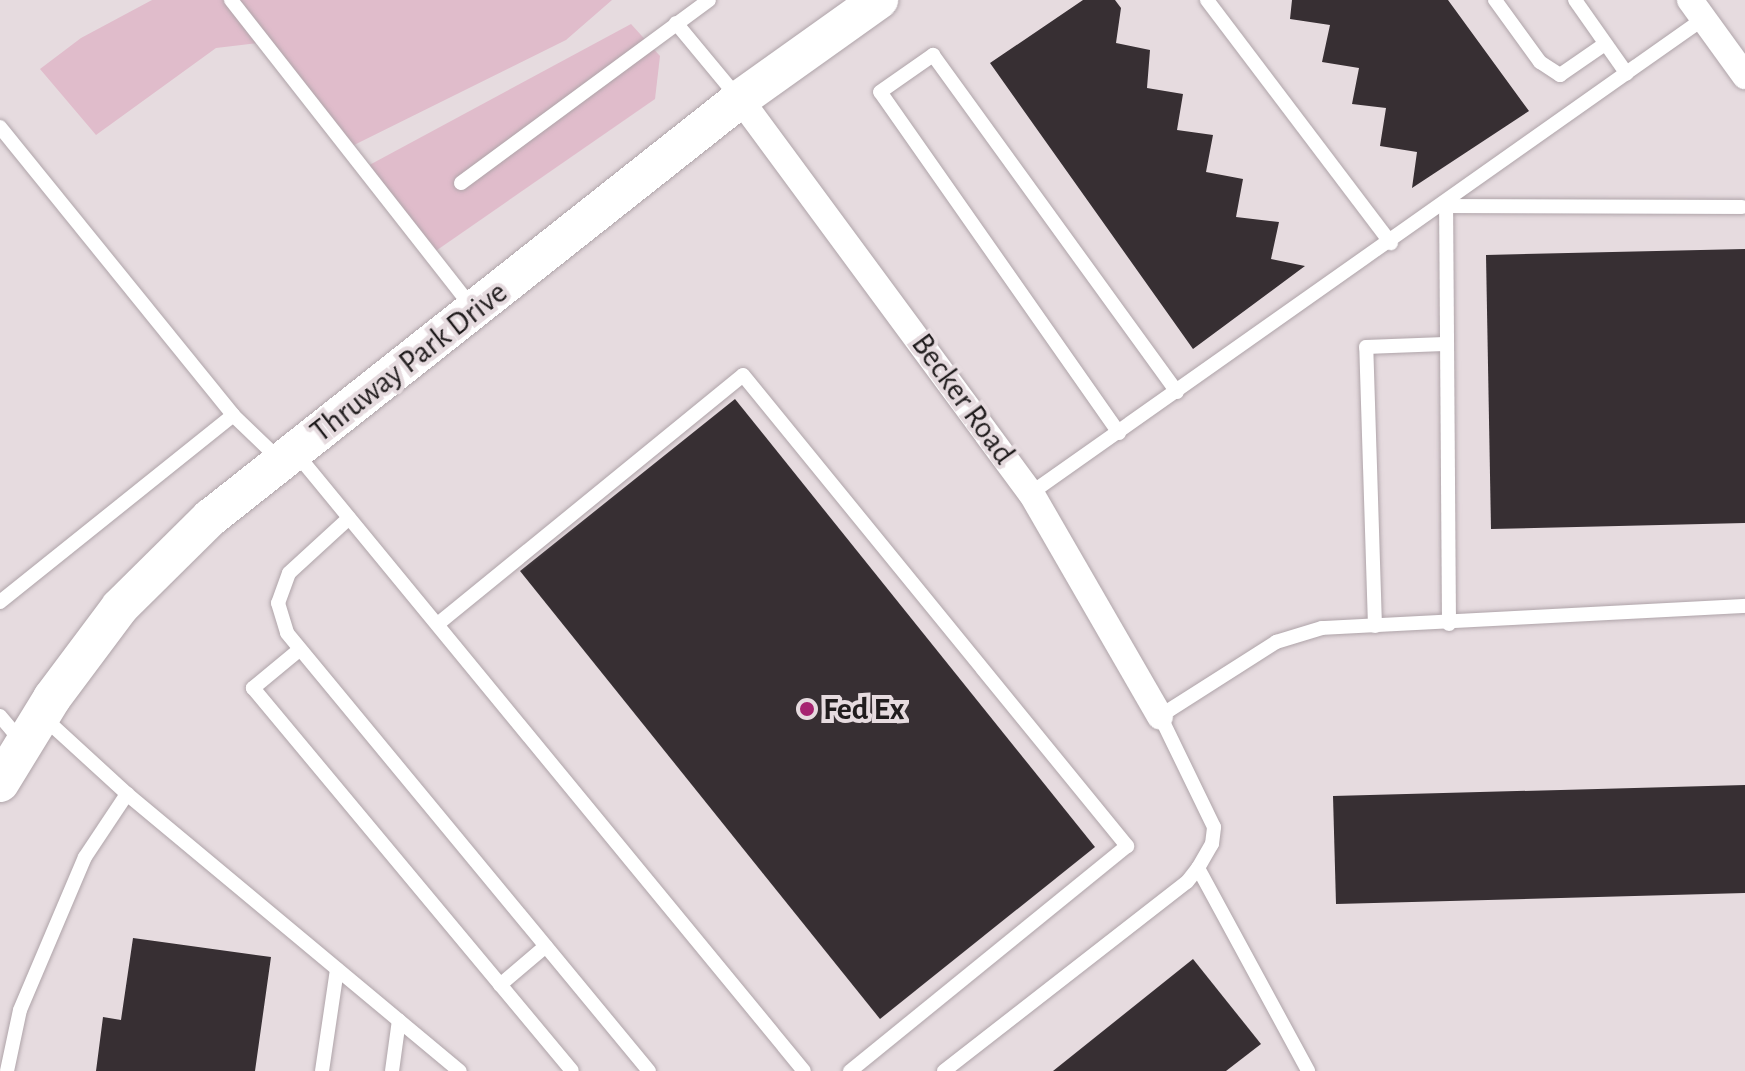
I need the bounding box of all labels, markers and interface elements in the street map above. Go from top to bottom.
street label: Thruway Park Drive [303,273,515,451]
street label: Becker Road [903,326,1023,472]
place label: Fed Ex [823,690,905,728]
marker: Fed Ex [798,700,816,718]

